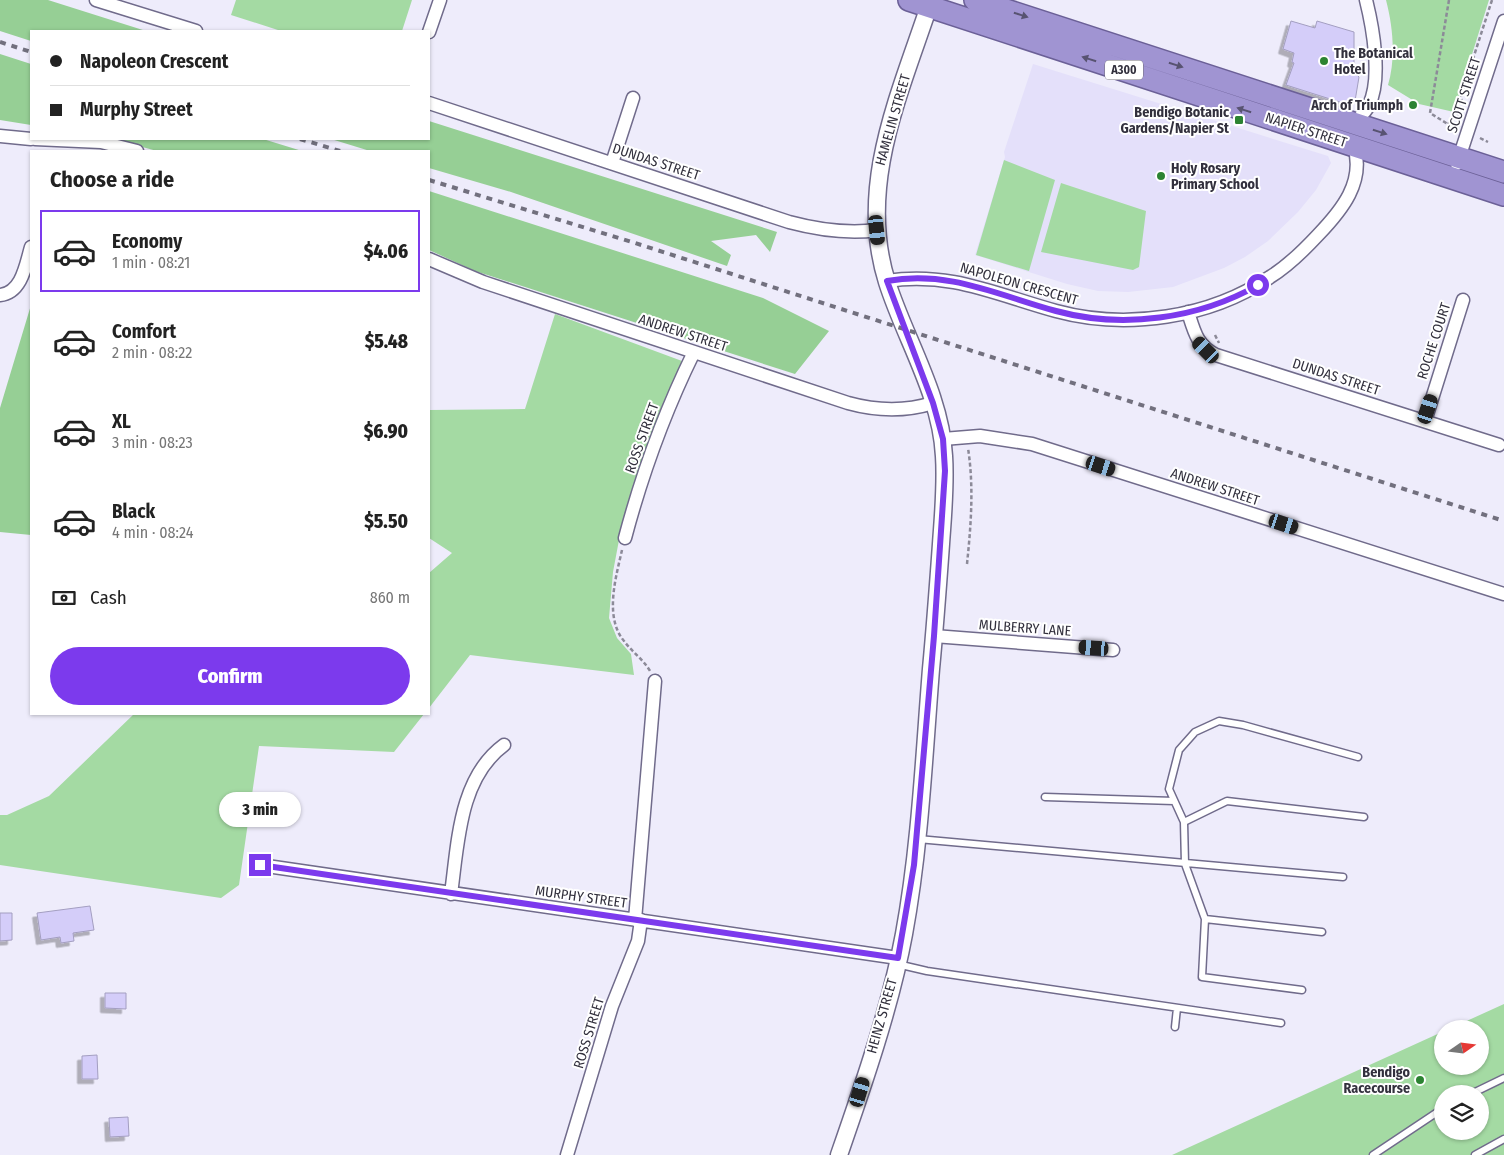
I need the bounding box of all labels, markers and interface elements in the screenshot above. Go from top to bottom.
one-way arrow [1014,11,1029,19]
place label: The Botanical Hotel [1334,45,1413,78]
text: Napoleon Crescent [80,50,228,73]
street label: SCOTT STREET [1444,54,1484,135]
one-way arrow [1082,55,1097,62]
marker: The Botanical Hotel [1318,55,1330,67]
road number: A300 [1105,60,1143,80]
one-way arrow [1168,62,1183,70]
street label: HAMELIN STREET [872,72,914,168]
place label: Arch of Triumph [1310,97,1403,114]
text: Murphy Street [80,98,193,121]
marker: Arch of Triumph [1407,99,1419,111]
place label: Bendigo Botanic Gardens/Napier St [1120,104,1230,137]
one-way arrow [1236,105,1251,113]
street label: NAPIER STREET [1263,109,1349,151]
marker: Bendigo Botanic Gardens/Napier St [1233,114,1245,126]
one-way arrow [1373,128,1388,136]
street label: DUNDAS STREET [610,140,702,184]
place label: Holy Rosary Primary School [1171,160,1259,193]
text: Choose a ride [50,166,174,193]
marker: Holy Rosary Primary School [1155,170,1167,182]
car [867,214,886,246]
icon: car [52,229,97,274]
text: Economy [112,230,182,253]
text: $4.06 [364,240,408,263]
text: 1 min · 08:21 [112,253,190,272]
street label: NAPOLEON CRESCENT [958,259,1080,309]
route start [1247,274,1269,296]
street label: ROCHE COURT [1414,300,1455,381]
street label: ANDREW STREET [636,311,730,356]
icon: car [52,319,97,364]
text: Comfort [112,320,176,343]
text: $5.48 [365,330,408,353]
car [1190,334,1221,366]
text: 2 min · 08:22 [112,343,192,362]
street label: DUNDAS STREET [1290,355,1382,399]
car [1416,392,1439,426]
street label: ROSS STREET [621,400,663,476]
icon: car [52,409,97,454]
text: XL [112,410,131,433]
text: $6.90 [364,420,408,443]
text: 3 min · 08:23 [112,433,193,452]
car [1084,454,1117,478]
street label: ANDREW STREET [1168,465,1262,510]
icon: car [52,499,97,544]
text: Black [112,500,155,523]
text: $5.50 [364,510,408,533]
car [1267,512,1300,536]
text: 4 min · 08:24 [112,523,193,542]
icon: cash [50,584,78,612]
text: Cash [90,586,127,609]
text: 860 m [370,588,410,607]
street label: MULBERRY LANE [978,616,1072,640]
car [1078,639,1109,657]
button: Confirm [50,647,410,705]
callout: 3 min [219,792,301,828]
text: 3 min [242,800,278,819]
route end [249,854,271,876]
street label: MURPHY STREET [534,882,628,912]
street label: HEINZ STREET [863,976,901,1056]
street label: ROSS STREET [570,995,608,1071]
north arrow [1434,1020,1489,1075]
map controls [1434,1020,1489,1140]
place label: Bendigo Racecourse [1344,1064,1411,1097]
marker: Bendigo Racecourse [1414,1074,1426,1086]
car [848,1075,871,1109]
button: layers [1434,1085,1489,1140]

